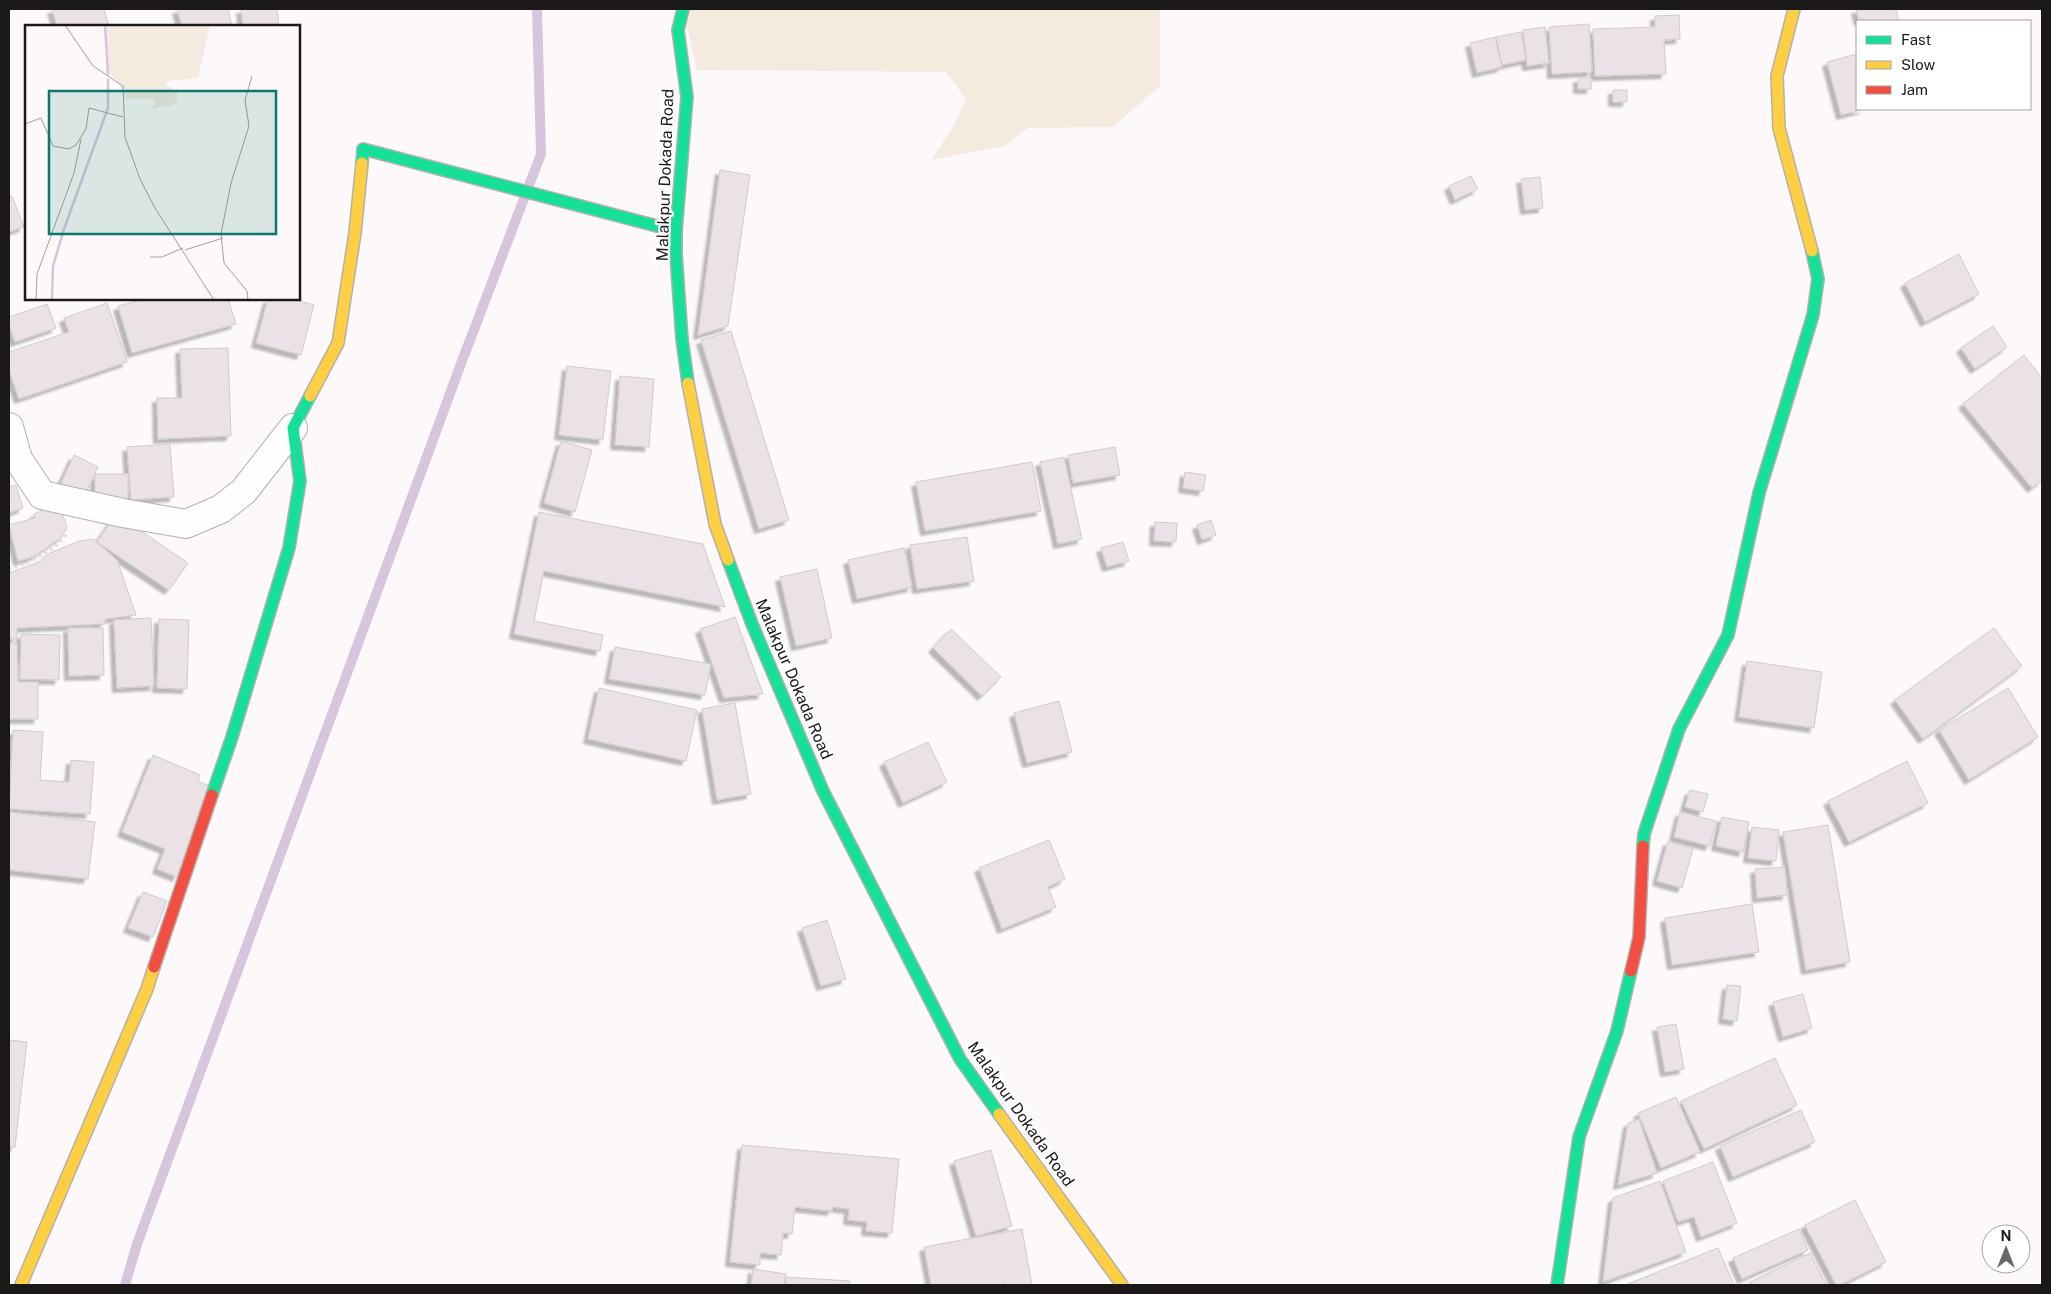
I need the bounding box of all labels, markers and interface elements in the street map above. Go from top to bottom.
legend [1856,20,2031,110]
inset map [25,25,300,300]
text: Fast [1901,31,1931,48]
text: Slow [1901,56,1936,73]
text: Jam [1901,81,1928,98]
street label: Malakpur Dokada Road [652,88,678,262]
street label: Malakpur Dokada Road [752,596,836,762]
street label: Malakpur Dokada Road [964,1038,1078,1190]
north arrow [1981,1224,2031,1274]
text: N [2001,1228,2011,1244]

